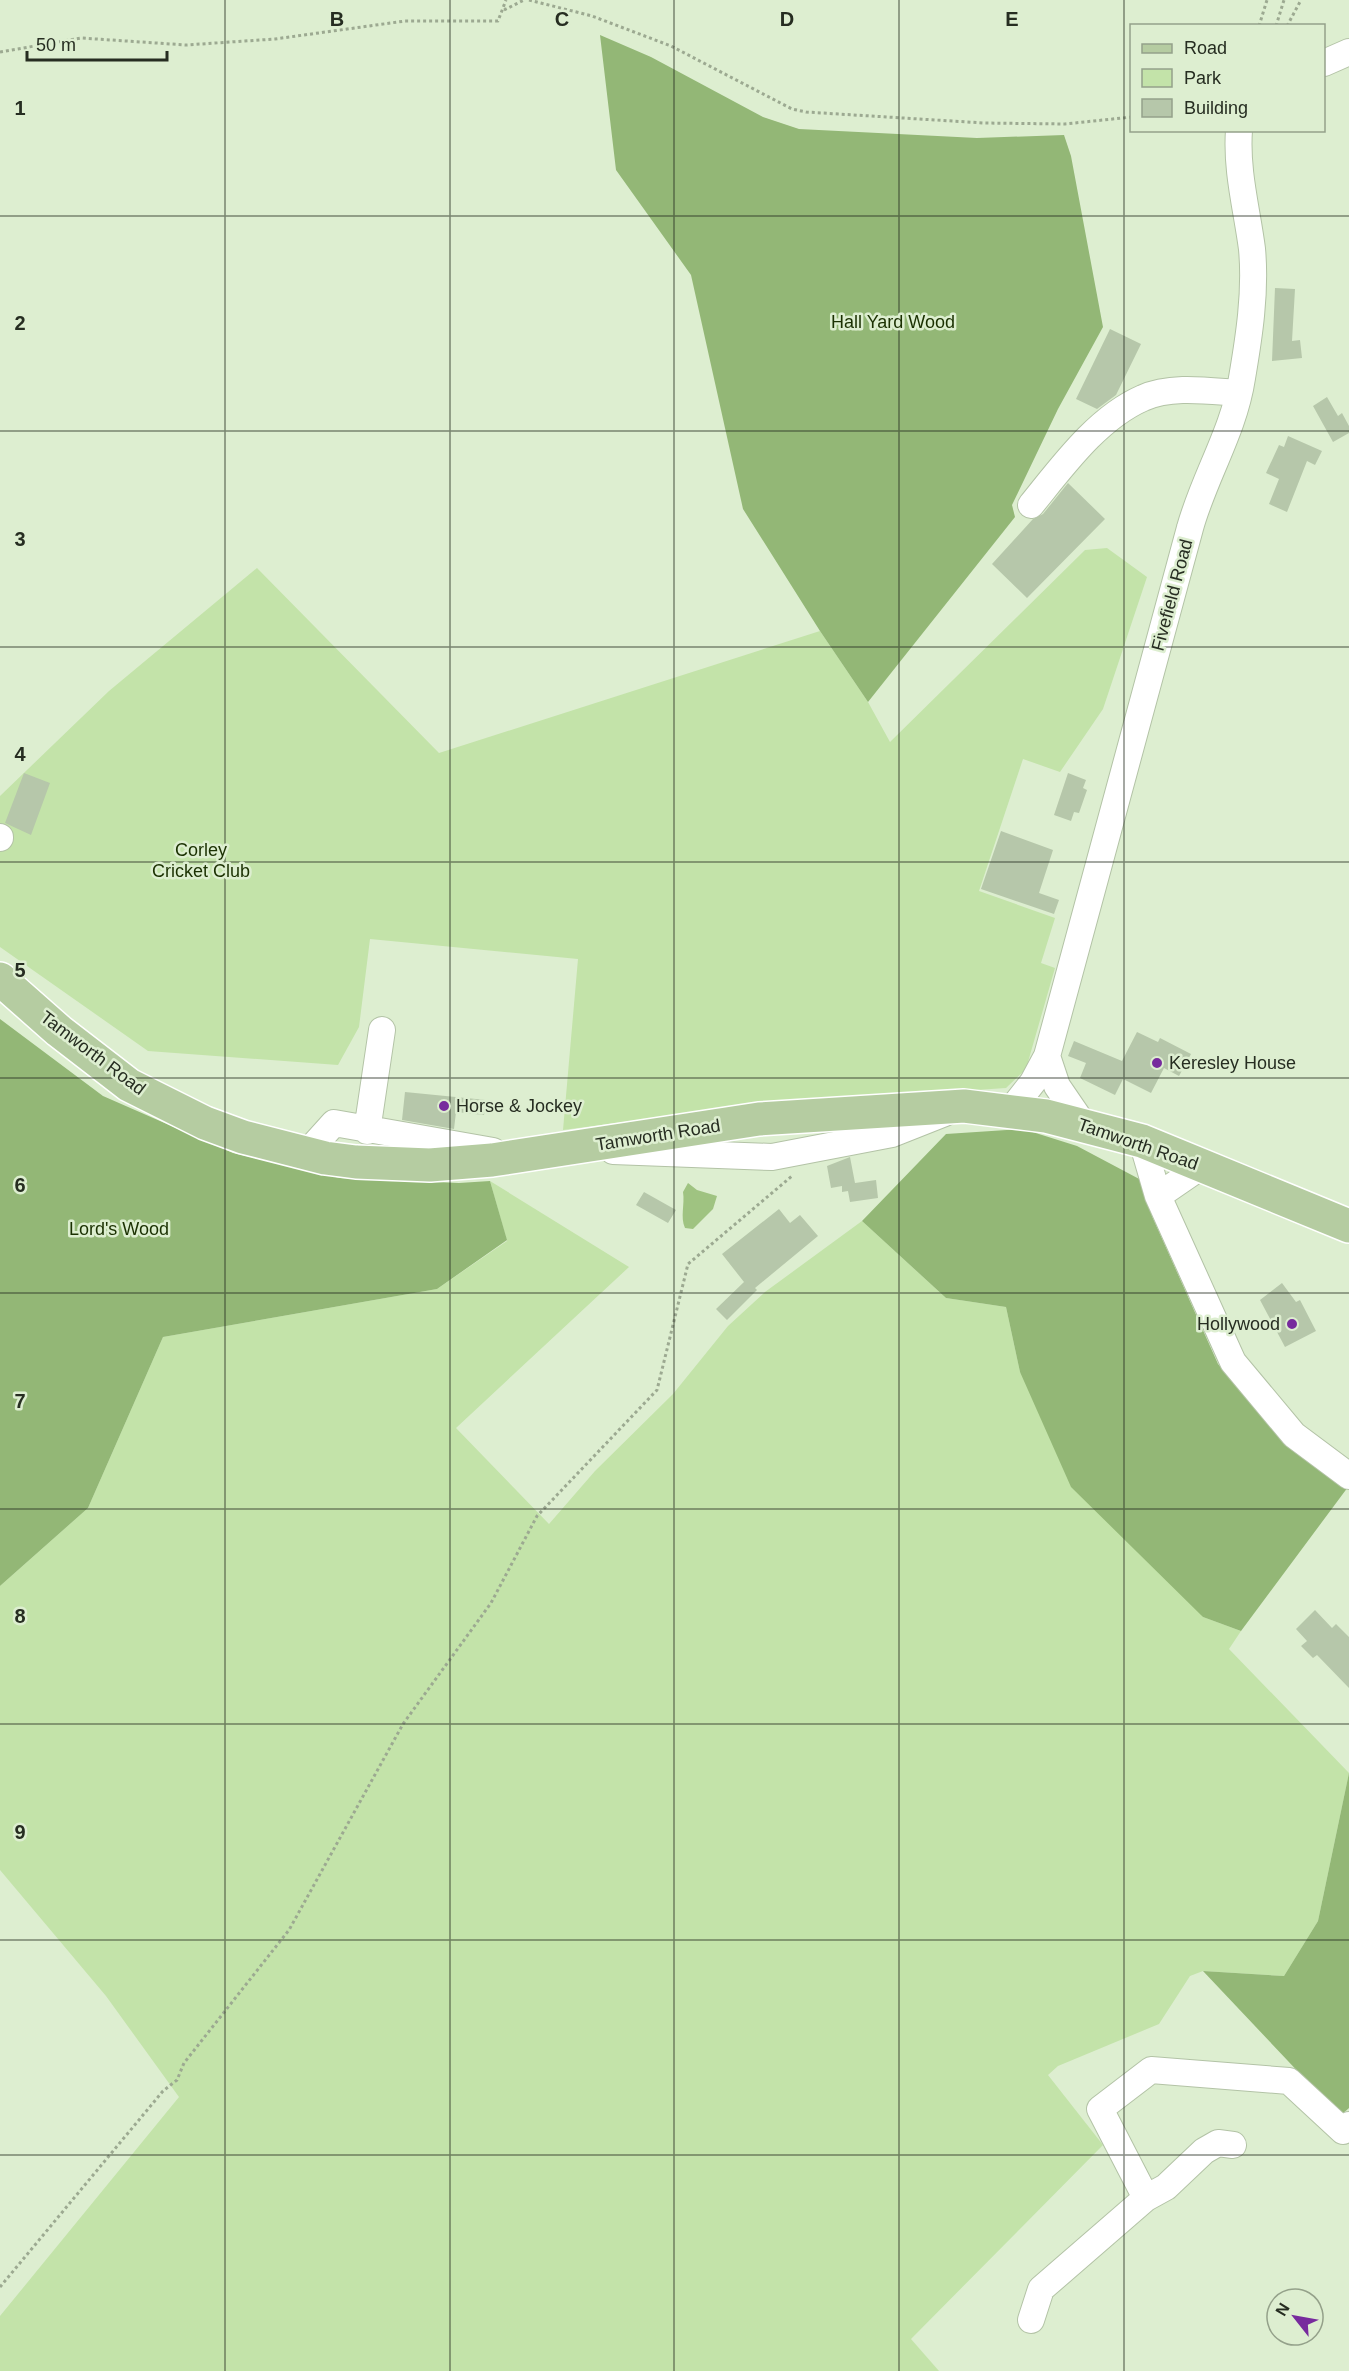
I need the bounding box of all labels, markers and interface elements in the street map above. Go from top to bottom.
text: B [330,8,344,30]
text: C [555,8,569,30]
text: D [780,8,794,30]
text: E [1005,8,1019,30]
scale bar [27,24,166,62]
legend [1130,24,1325,132]
text: 50 m [36,35,76,55]
text: Road [1184,38,1227,58]
text: Park [1184,68,1222,88]
text: 1 [14,97,26,119]
text: Building [1184,98,1248,118]
text: 2 [14,312,26,334]
park label: Hall Yard Wood [831,312,955,332]
text: 3 [14,528,26,550]
street label: Fivefield Road [1147,537,1197,653]
text: 4 [14,743,26,765]
park label: Corley Cricket Club [152,840,250,881]
text: 5 [14,959,26,981]
street label: Tamworth Road [37,1007,149,1099]
place label: Keresley House [1169,1053,1296,1073]
marker: Keresley House [1150,1056,1164,1070]
place label: Horse & Jockey [456,1096,582,1116]
marker: Horse & Jockey [437,1099,451,1113]
street label: Tamworth Road [1075,1114,1201,1174]
street label: Tamworth Road [594,1115,722,1155]
text: 6 [14,1174,26,1196]
park label: Lord's Wood [69,1219,169,1239]
place label: Hollywood [1197,1314,1280,1334]
marker: Hollywood [1285,1317,1299,1331]
text: 7 [14,1390,26,1412]
text: 8 [14,1605,26,1627]
text: 9 [14,1821,26,1843]
north arrow [1265,2287,1325,2347]
text: N [1272,2300,1293,2319]

